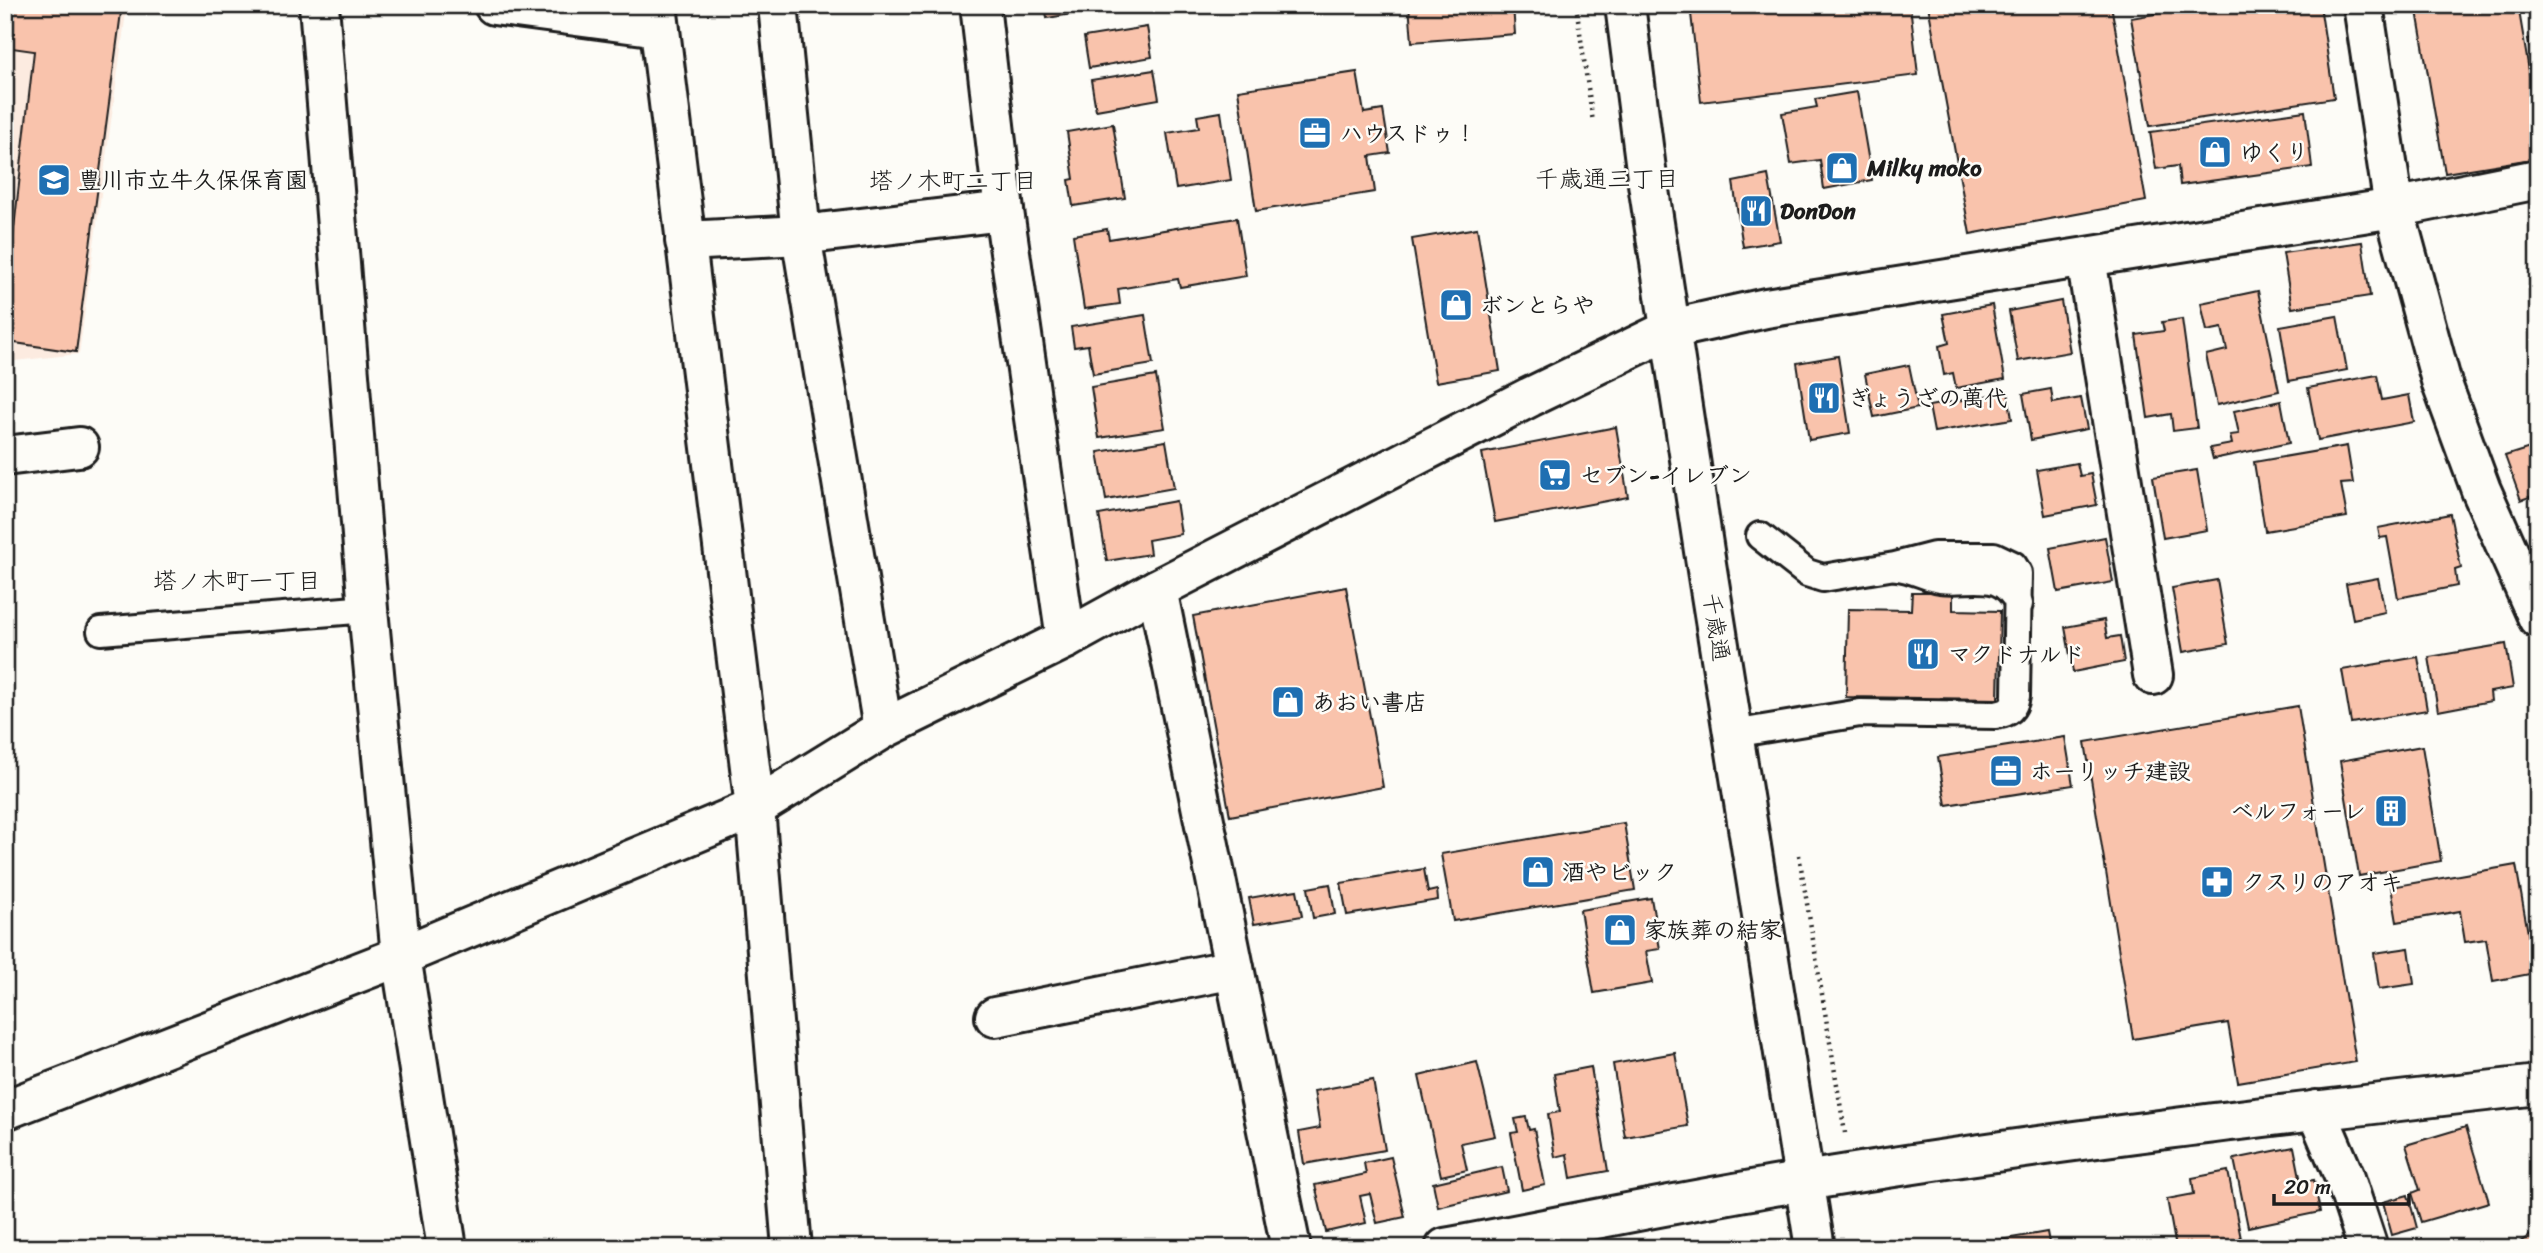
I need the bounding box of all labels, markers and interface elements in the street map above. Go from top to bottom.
place label: ハウスドゥ！ [1340,113,1477,154]
office icon: ハウスドゥ！ [1296,114,1334,152]
place label: ゆくり [2240,132,2309,173]
shop icon: ゆくり [2196,133,2234,171]
place label: Milky moko [1866,148,1982,189]
shop icon: Milky moko [1823,149,1861,187]
district label: 千歳通三丁目 [1535,158,1679,200]
place label: 豊川市立牛久保保育園 [78,160,308,201]
district label: 塔ノ木町二丁目 [869,160,1037,202]
school or university icon: 豊川市立牛久保保育園 [35,161,73,199]
place label: DonDon [1780,191,1856,232]
restaurant icon: DonDon [1737,192,1775,230]
place label: ボンとらや [1480,285,1595,326]
shop icon: ボンとらや [1437,286,1475,324]
place label: ぎょうざの萬代 [1848,378,2007,419]
restaurant icon: ぎょうざの萬代 [1805,379,1843,417]
place label: セブン-イレブン [1580,455,1752,496]
supermarket icon: セブン-イレブン [1536,456,1574,494]
district label: 塔ノ木町一丁目 [153,560,321,602]
street label: 千歳通 [1690,590,1742,664]
place label: マクドナルド [1948,634,2085,675]
restaurant icon: マクドナルド [1904,635,1942,673]
place label: あおい書店 [1312,682,1427,723]
shop icon: あおい書店 [1269,683,1307,721]
place label: ホーリッチ建設 [2030,751,2191,792]
office icon: ホーリッチ建設 [1987,752,2025,790]
place label: ベルフォーレ [2231,791,2366,832]
building icon: ベルフォーレ [2372,792,2410,830]
place label: 酒やビック [1562,852,1677,893]
shop icon: 酒やビック [1519,853,1557,891]
place label: クスリのアオキ [2242,862,2403,903]
pharmacy icon: クスリのアオキ [2198,863,2236,901]
place label: 家族葬の結家 [1644,910,1782,951]
shop icon: 家族葬の結家 [1601,911,1639,949]
scale bar [2274,1162,2408,1206]
text: 20 m [2284,1168,2331,1206]

